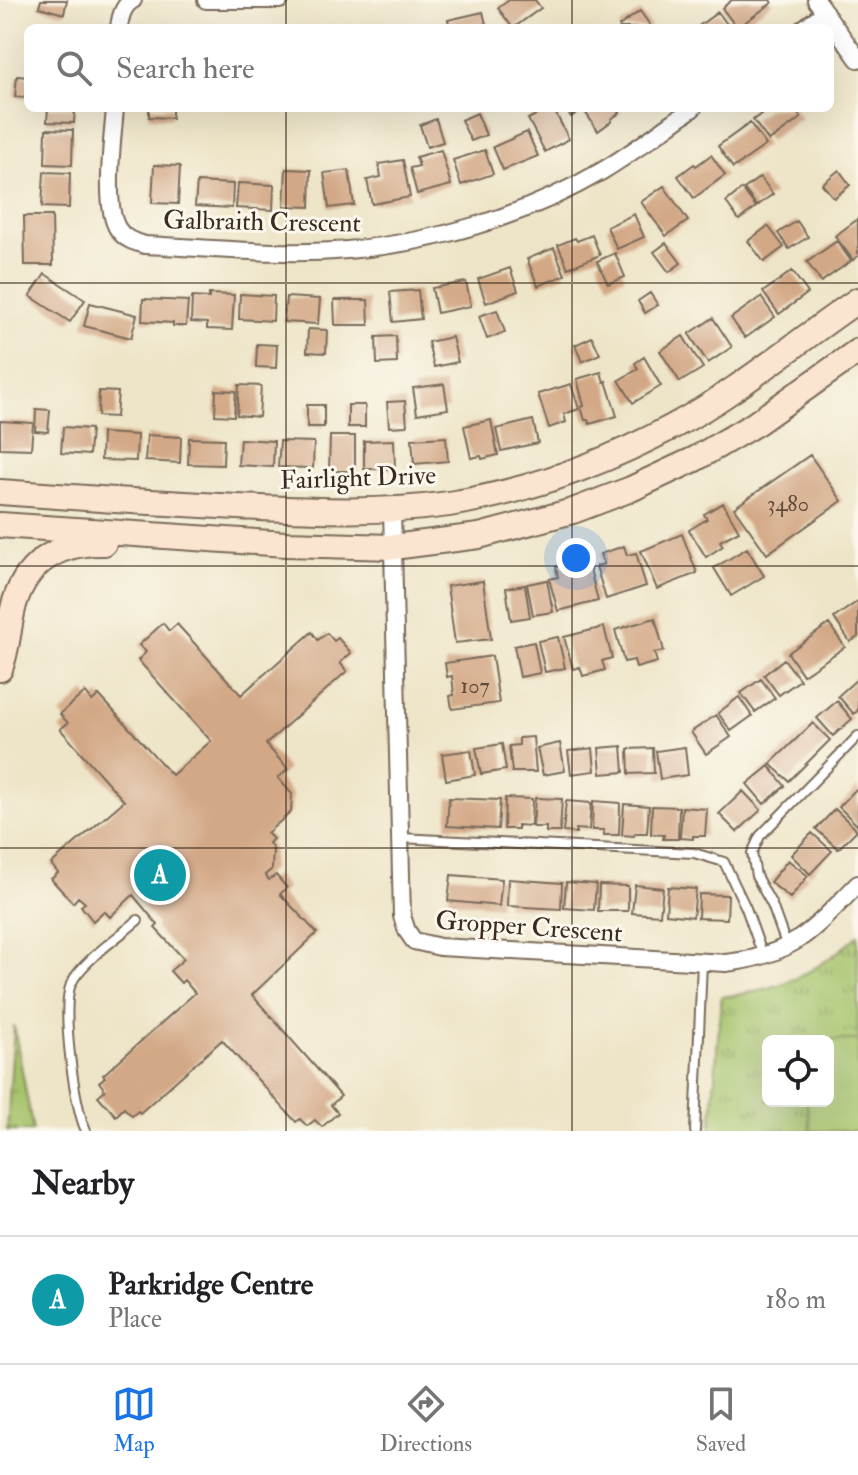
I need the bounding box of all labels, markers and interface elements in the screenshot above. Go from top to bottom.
search box [24,24,834,112]
icon: search [52,46,96,90]
text: Search here [116,50,255,87]
street label: Galbraith Crescent [163,204,361,240]
street label: Fairlight Drive [279,459,437,497]
house number: 3480 [767,490,809,518]
your location [556,538,596,578]
house number: 107 [460,672,490,700]
pin: A [134,845,186,905]
street label: Gropper Crescent [434,904,624,950]
map controls [762,1035,834,1107]
button: locate [762,1035,834,1107]
text: Nearby [32,1162,134,1205]
text: Parkridge Centre [108,1266,313,1303]
text: A [50,1284,66,1316]
text: 180 m [766,1284,826,1316]
text: Place [108,1303,162,1335]
tab: Map [112,1382,156,1458]
tab: Directions [380,1382,472,1458]
tab: Saved [696,1382,746,1458]

